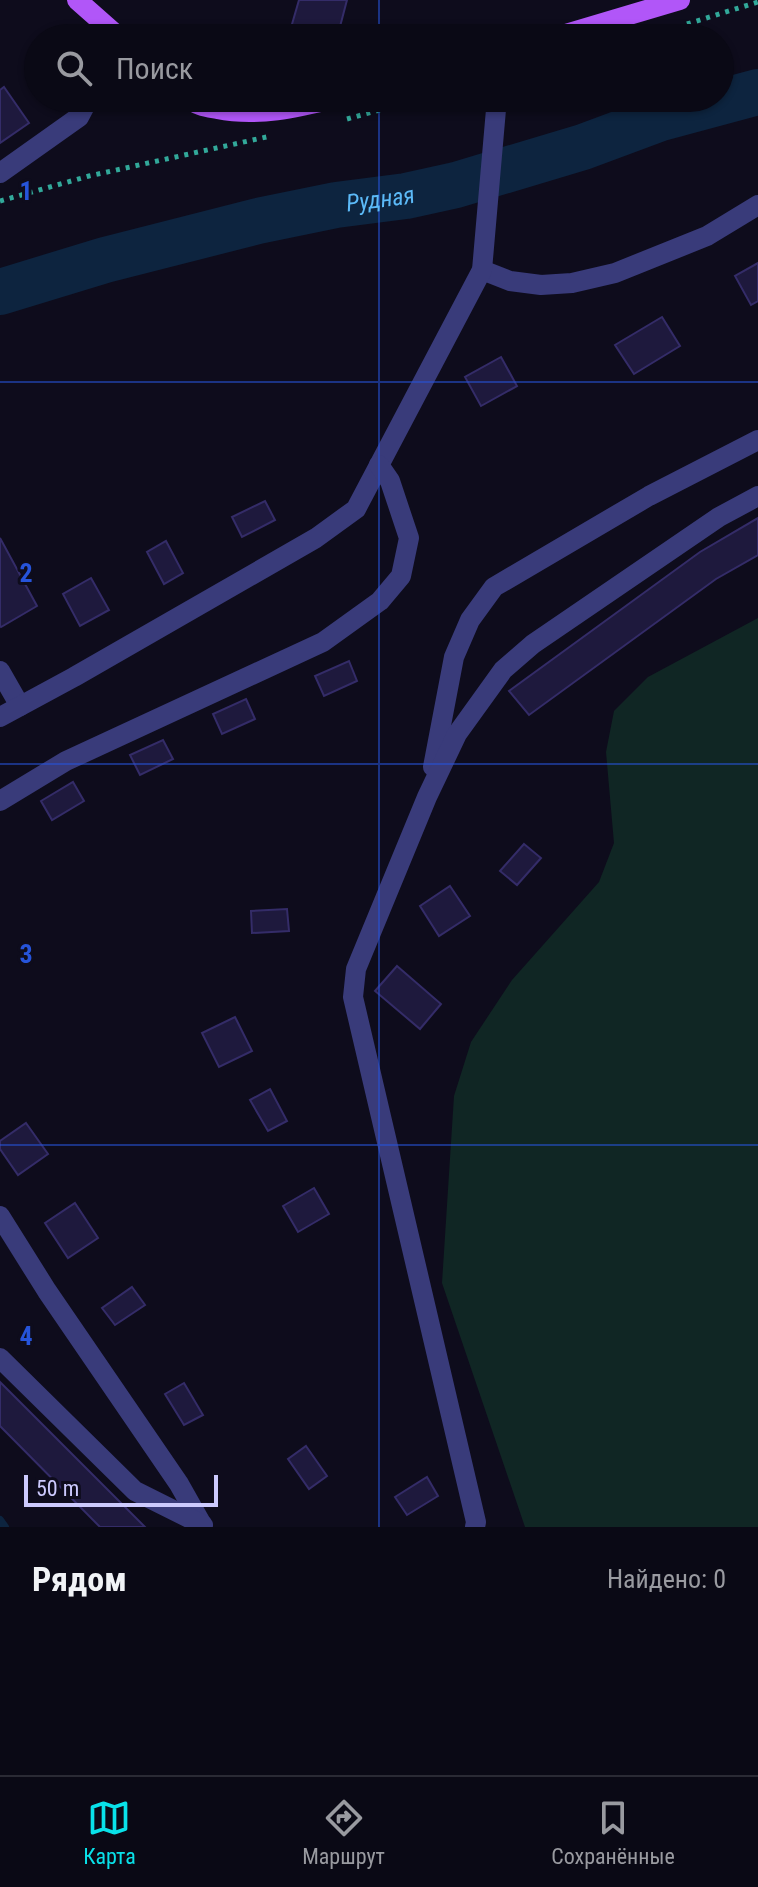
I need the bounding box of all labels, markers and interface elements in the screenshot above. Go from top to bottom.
search box [24,24,734,112]
icon: search [52,46,96,90]
text: Поиск [116,51,193,86]
text: 1 [19,176,33,206]
water label: Рудная [344,180,417,218]
text: 2 [19,558,33,588]
text: 3 [19,939,33,969]
text: 4 [19,1321,33,1351]
scale bar [24,1471,218,1507]
text: 50 m [36,1476,79,1501]
text: Рядом [32,1559,127,1599]
text: Найдено: 0 [607,1564,726,1594]
tab: Карта [83,1796,136,1869]
tab: Маршрут [302,1796,385,1869]
tab: Сохранённые [551,1796,675,1869]

